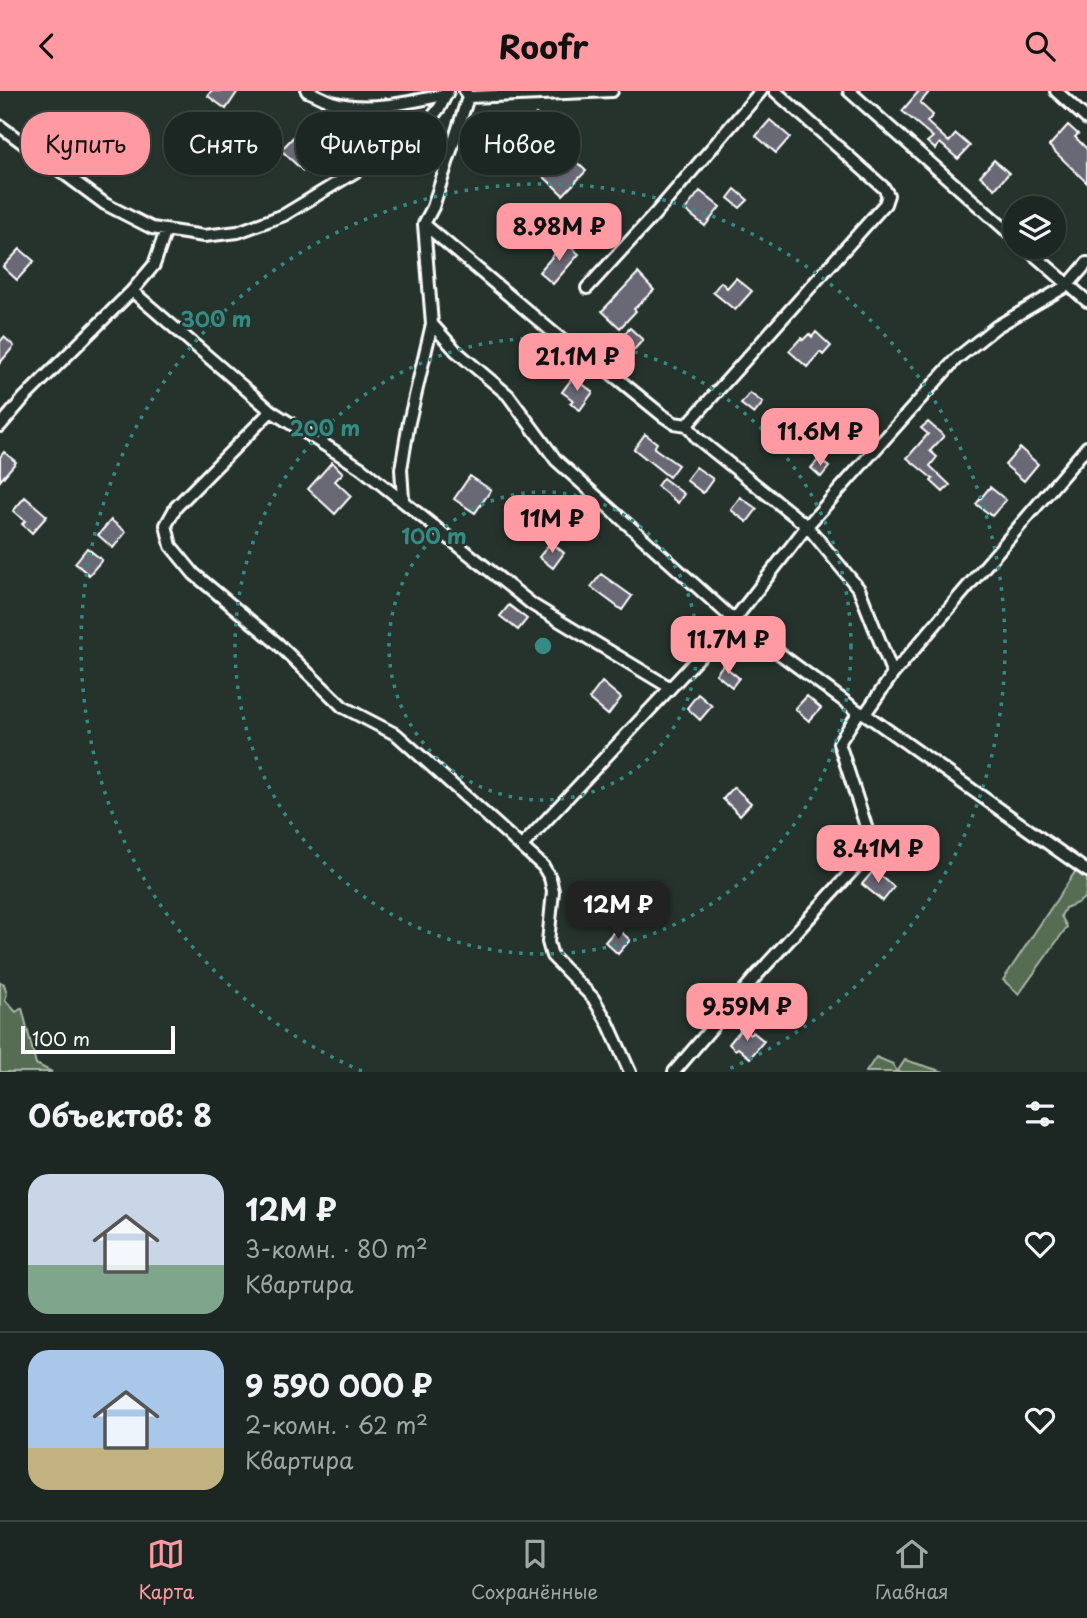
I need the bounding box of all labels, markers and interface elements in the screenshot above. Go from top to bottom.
text: Roofr [499,22,588,70]
icon: back [28,27,66,65]
icon: search [1021,27,1059,65]
chip: Купить [21,112,150,175]
chip: Снять [164,112,282,175]
chip: Фильтры [296,112,446,175]
chip: Новое [460,112,580,175]
map controls [1003,196,1066,259]
button: layers [1003,196,1066,259]
pin: 8.98M ₽ [494,204,624,263]
text: 8.98M ₽ [513,208,605,243]
text: 300 m [181,302,251,334]
pin: 21.1M ₽ [512,334,642,393]
text: 21.1M ₽ [535,338,619,373]
pin: 11.6M ₽ [755,409,885,468]
text: 200 m [290,411,360,443]
text: 11.6M ₽ [777,413,863,448]
pin: 11M ₽ [503,496,601,555]
text: 11M ₽ [520,500,584,535]
text: 100 m [401,519,467,551]
pin: 11.7M ₽ [663,617,793,676]
text: 11.7M ₽ [687,621,769,656]
centre of rings [531,634,555,658]
pin: 8.41M ₽ [813,825,943,885]
text: 8.41M ₽ [833,830,923,865]
pin: 12M ₽ [569,881,667,941]
text: 12M ₽ [583,886,653,921]
pin: 9.59M ₽ [682,983,812,1043]
text: 9.59M ₽ [702,988,792,1023]
scale bar [21,1023,175,1055]
text: 100 m [32,1024,90,1052]
text: Объектов: 8 [28,1092,212,1137]
icon: filters [1021,1095,1059,1133]
text: 12M ₽ [245,1186,337,1231]
icon: home [84,1202,168,1286]
icon: heart [1021,1225,1059,1263]
text: 3-комн. · 80 m² [245,1231,428,1266]
text: Квартира [245,1266,353,1301]
text: 9 590 000 ₽ [245,1362,432,1407]
icon: home [84,1378,168,1462]
icon: heart [1021,1401,1059,1439]
text: 2-комн. · 62 m² [245,1407,428,1442]
text: Квартира [245,1442,353,1477]
tab: Карта [138,1535,194,1605]
tab: Сохранённые [471,1535,598,1605]
tab: Главная [875,1535,949,1605]

